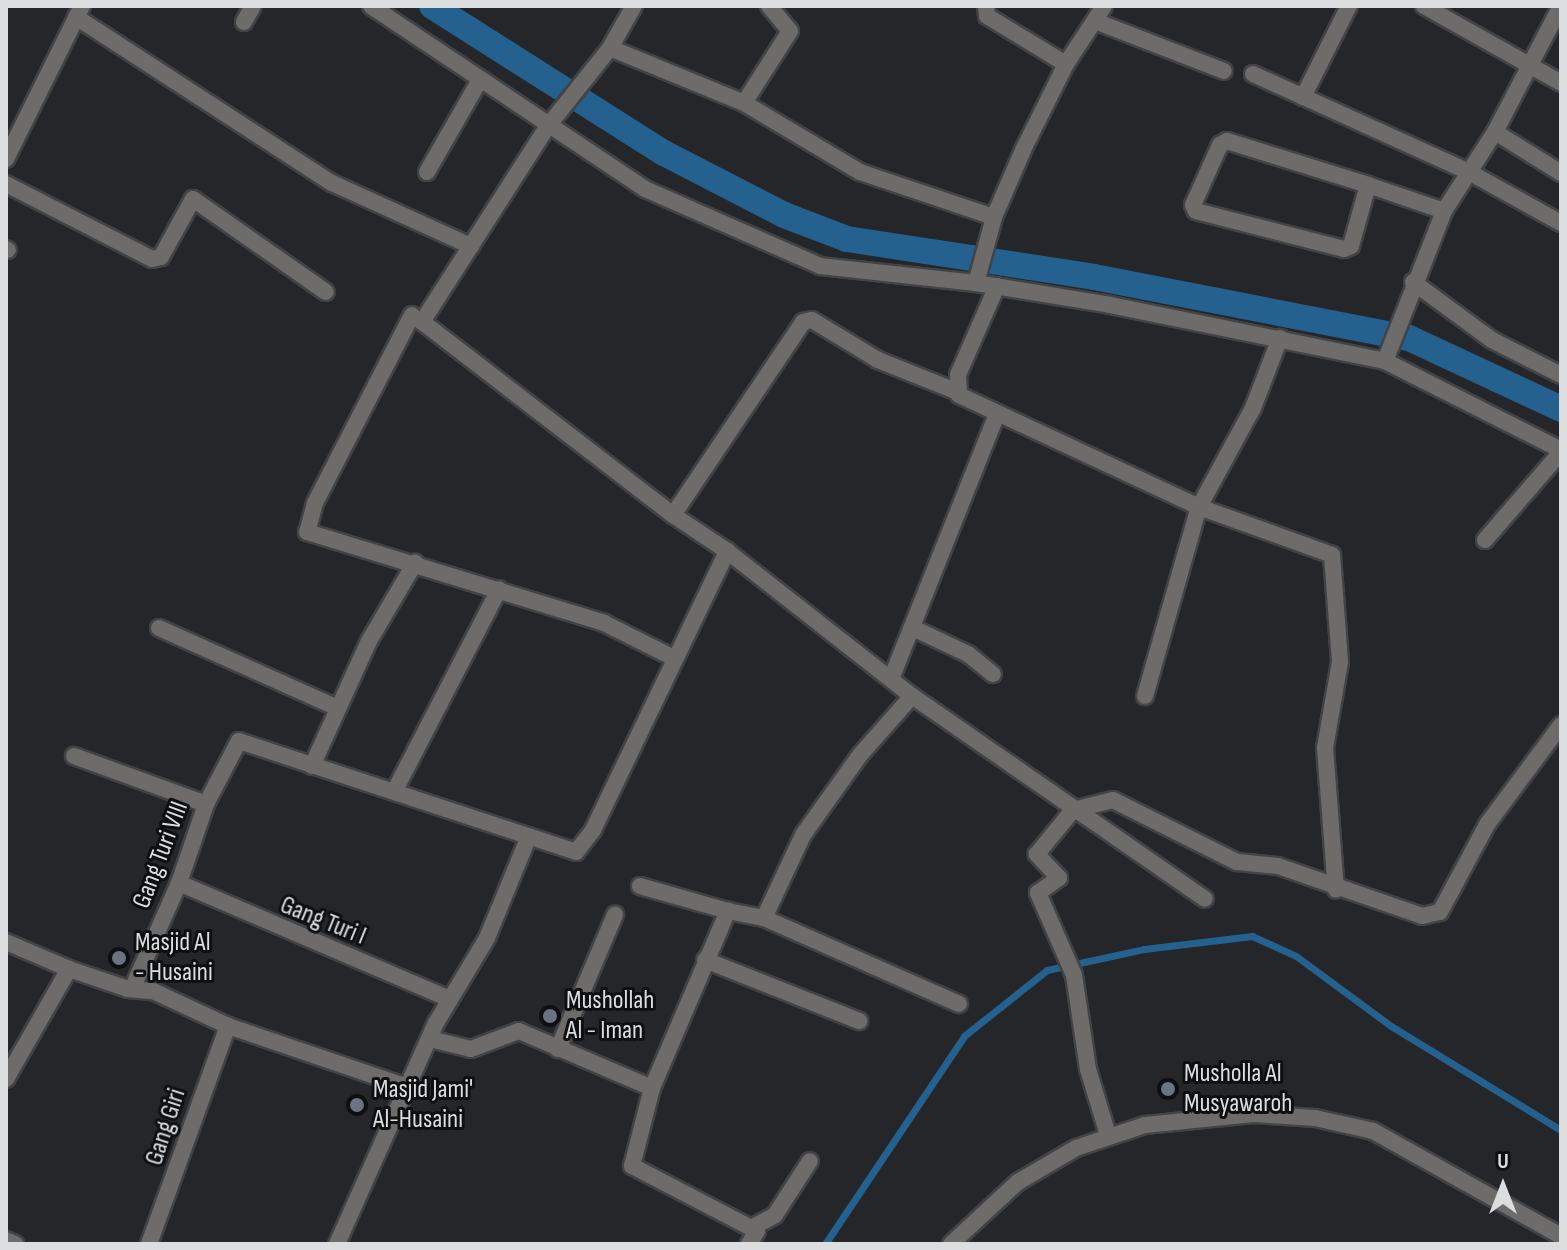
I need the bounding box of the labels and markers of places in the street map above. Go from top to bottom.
place label: Masjid Al - Husaini [135,927,213,988]
marker: Masjid Al - Husaini [110,949,128,967]
place label: Mushollah Al - Iman [566,985,654,1046]
marker: Mushollah Al - Iman [541,1007,559,1025]
place label: Musholla Al Musyawaroh [1184,1058,1292,1120]
place label: Masjid Jami' Al-Husaini [373,1074,473,1136]
marker: Musholla Al Musyawaroh [1159,1080,1177,1098]
marker: Masjid Jami' Al-Husaini [348,1096,366,1114]

